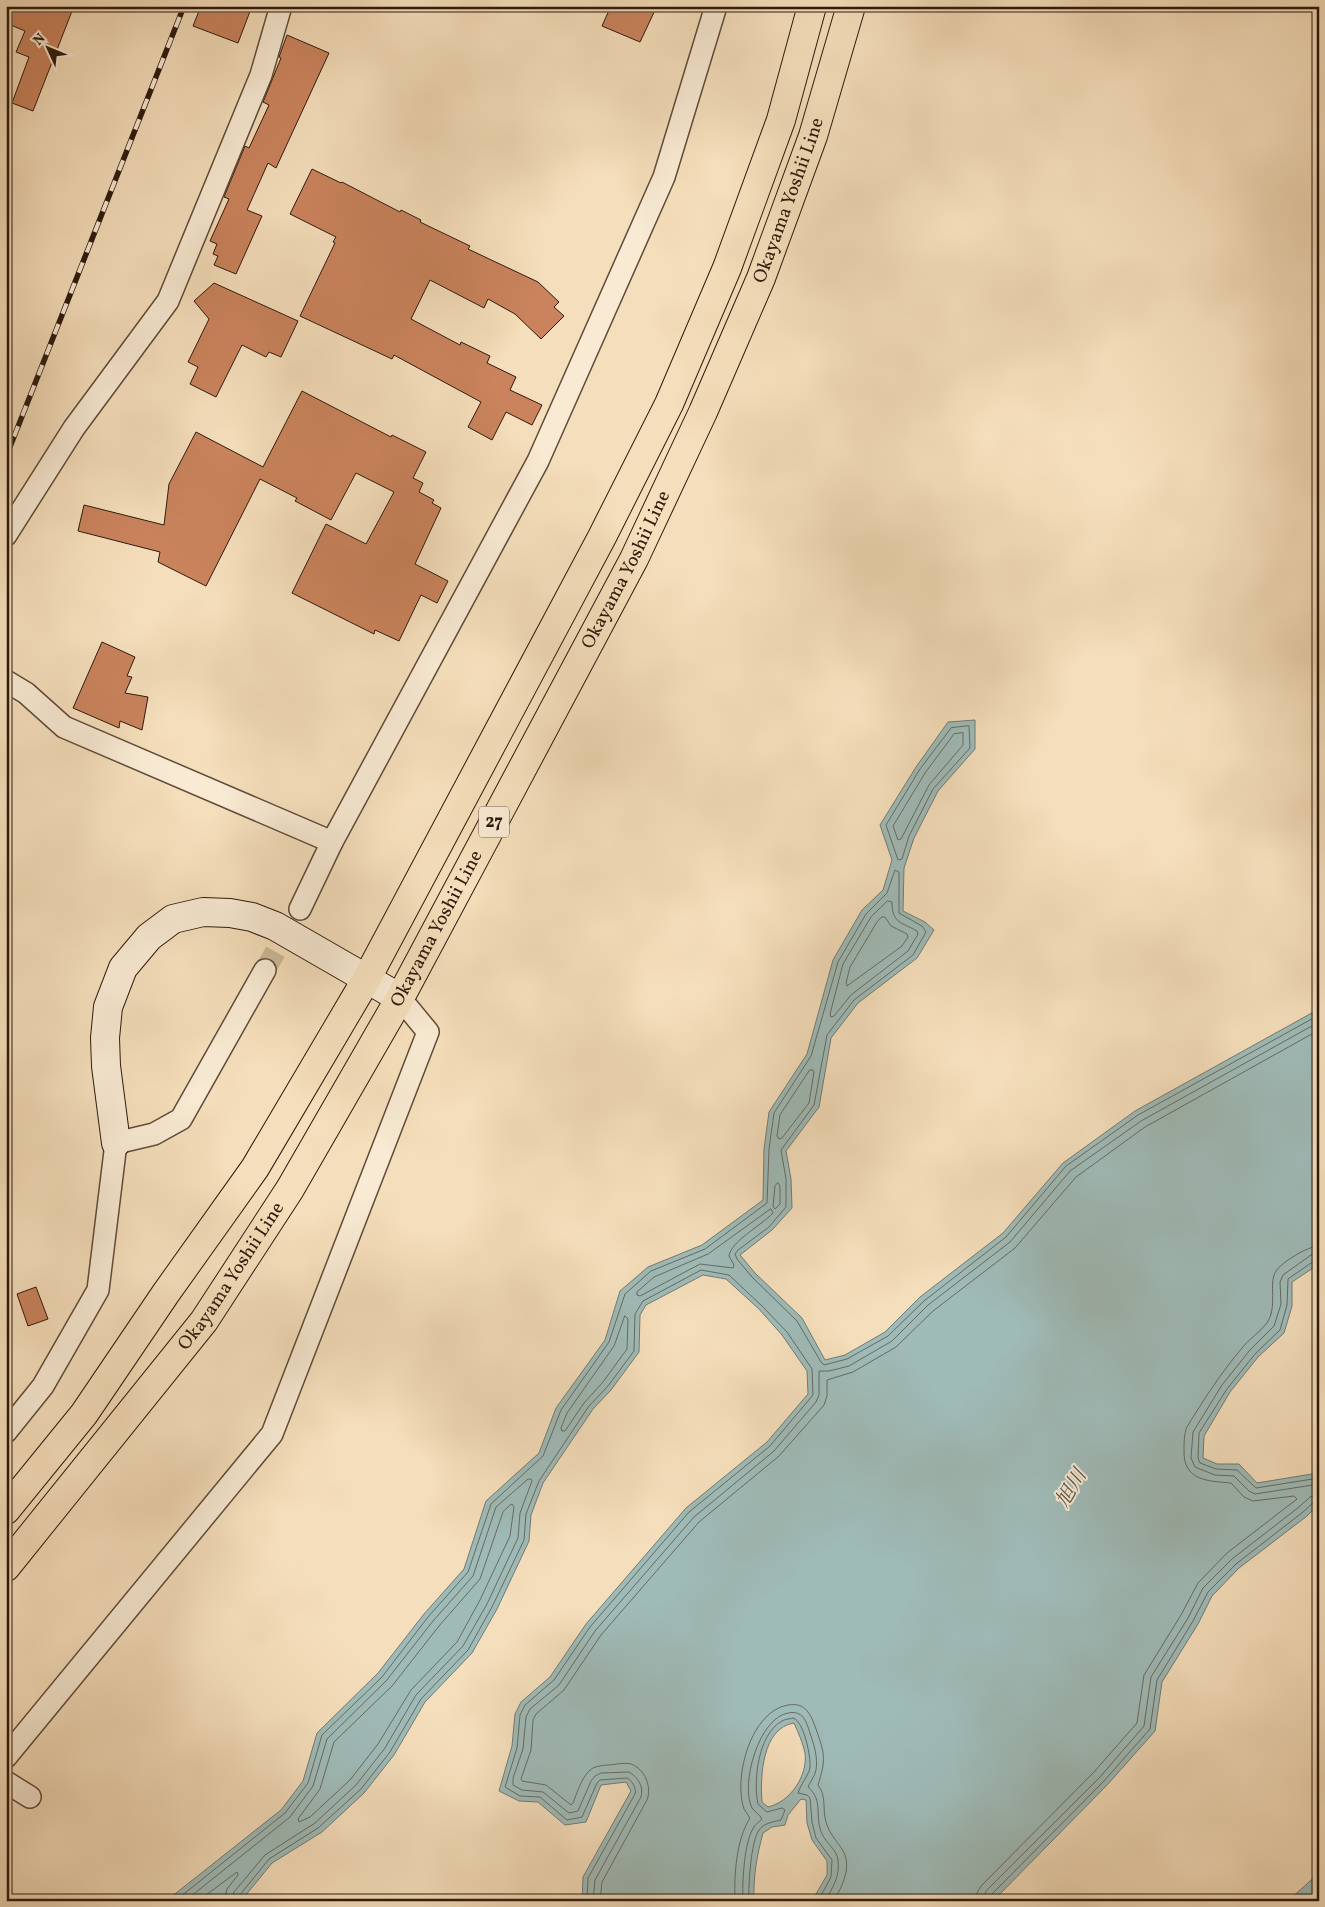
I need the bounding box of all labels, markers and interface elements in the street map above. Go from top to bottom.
north arrow [22,22,72,72]
text: N [29,30,50,50]
street label: Okayama Yoshii Line [747,115,831,287]
street label: Okayama Yoshii Line [575,487,677,654]
road number: 27 [479,806,509,838]
street label: Okayama Yoshii Line [384,846,489,1012]
street label: Okayama Yoshii Line [172,1197,291,1356]
water label: 旭川 [1050,1463,1095,1513]

